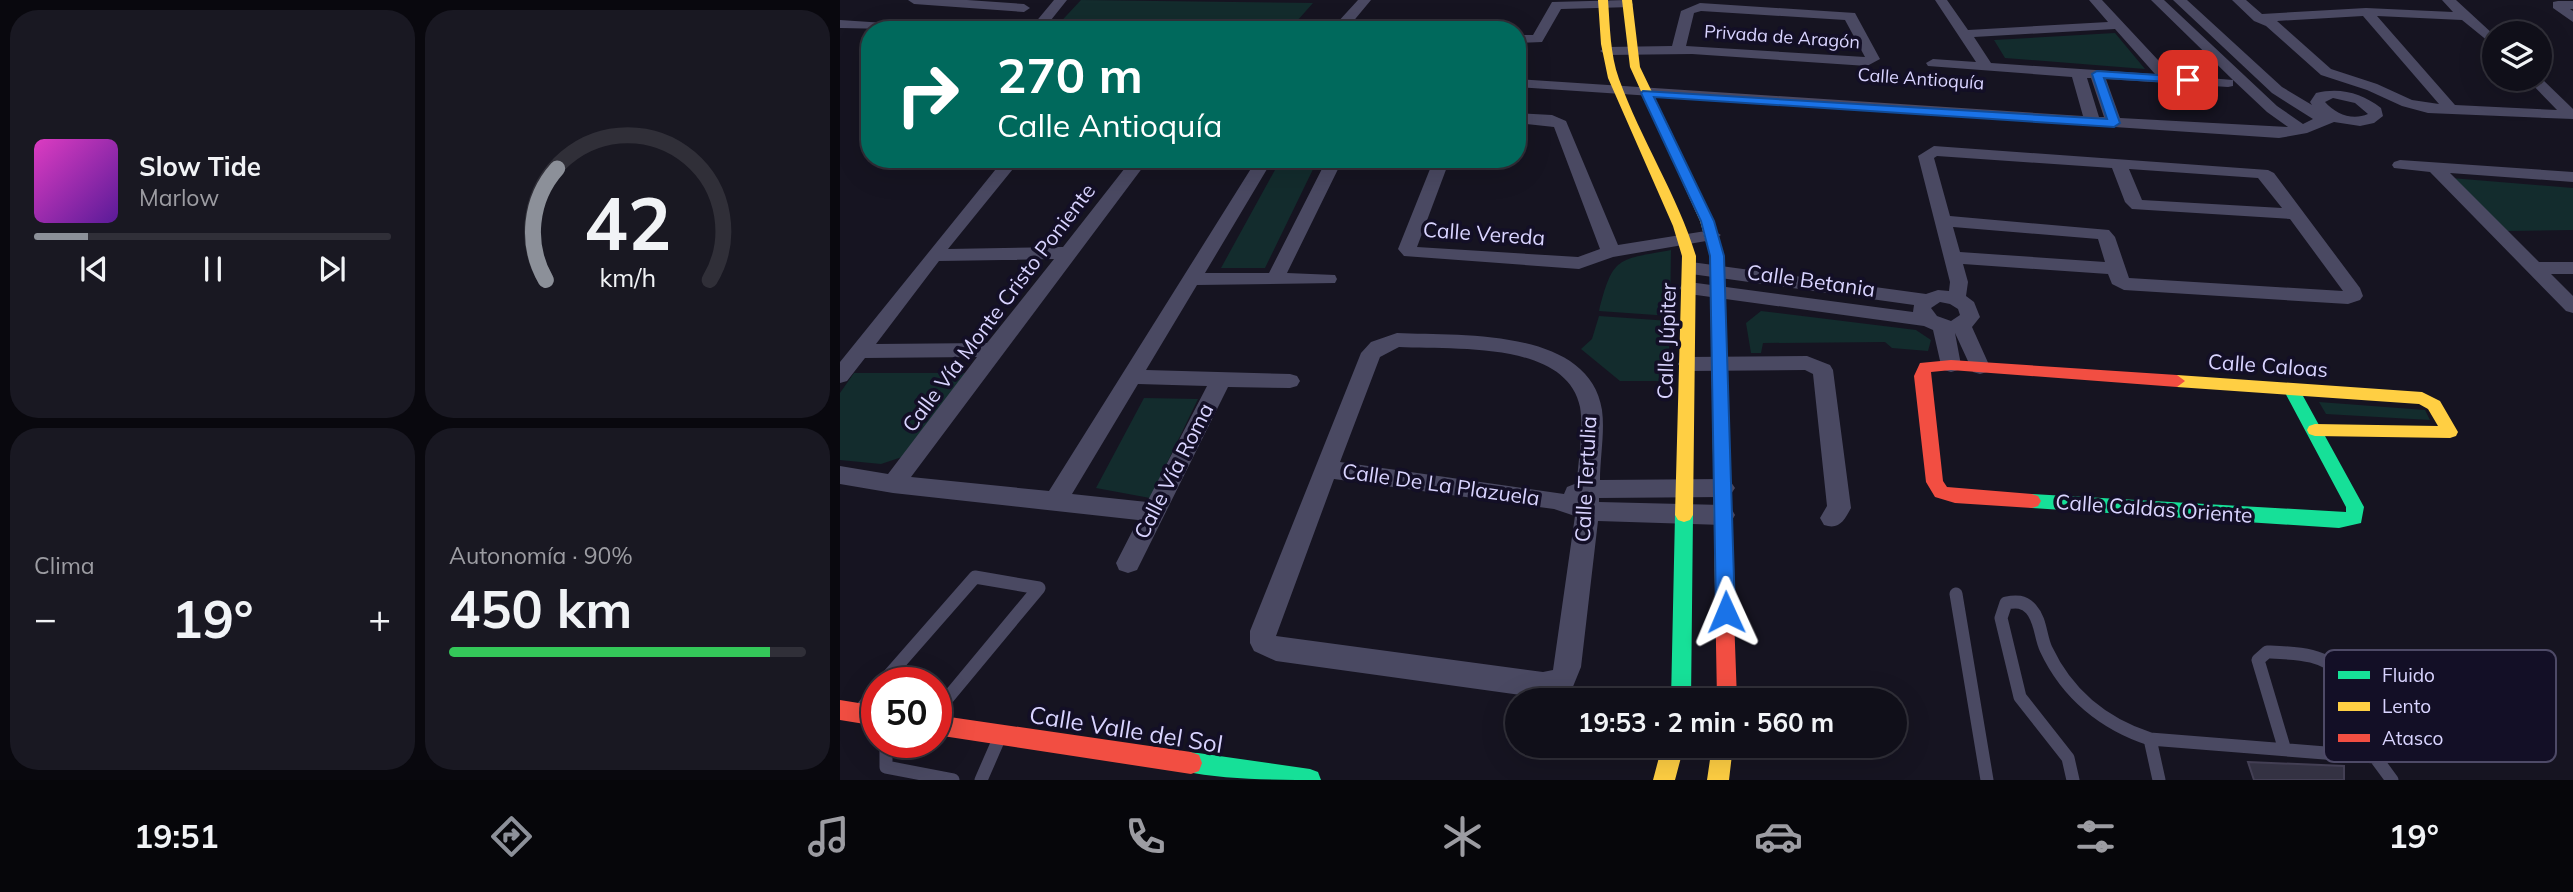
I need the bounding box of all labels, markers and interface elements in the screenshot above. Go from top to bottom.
street label: Privada de Aragón [1703,20,1861,53]
map controls [2482,21,2552,91]
button: layers [2482,21,2552,91]
text: 270 m [997,44,1143,105]
icon: right [882,49,973,140]
pin [2158,50,2218,110]
icon: arrive [2169,61,2207,99]
street label: Calle Antioquía [1857,63,1985,94]
text: Calle Antioquía [997,105,1222,145]
text: Slow Tide [139,150,261,183]
text: 42 [584,177,671,268]
street label: Calle Vía Monte Cristo Poniente [896,178,1100,437]
text: Marlow [139,183,219,212]
street label: Calle Vereda [1422,216,1546,250]
icon: previous [75,250,113,288]
icon: pause [194,250,232,288]
icon: next [313,250,351,288]
street label: Calle Betania [1745,258,1877,302]
text: km/h [599,262,656,293]
street label: Calle Júpiter [1651,282,1681,400]
street label: Calle Caloas [2207,348,2329,382]
street label: Calle Vía Roma [1128,398,1218,543]
street label: Calle Tertulia [1569,415,1601,543]
street label: Calle De La Plazuela [1341,457,1541,511]
street label: Calle Caldas Oriente [2055,488,2253,528]
text: Autonomía · 90% [449,541,633,570]
text: Clima [34,551,95,580]
position arrow [1689,575,1763,649]
text: 450 km [449,576,632,641]
text: 19° [171,586,254,651]
text: − [34,594,57,642]
text: + [368,594,391,642]
legend [2324,650,2556,762]
text: Fluido [2382,663,2435,687]
speed limit sign: 50 [861,667,952,758]
text: Lento [2382,694,2431,718]
street label: Calle Valle del Sol [1027,699,1225,759]
text: 19:53 · 2 min · 560 m [1578,706,1834,739]
text: Atasco [2382,726,2443,750]
icon: directions [487,812,536,861]
icon: music [804,812,853,861]
icon: phone [1121,812,1170,861]
icon: climate [1438,812,1487,861]
icon: car [1754,812,1803,861]
icon: filters [2071,812,2120,861]
text: 19:51 [134,816,219,856]
text: 19° [2388,816,2439,856]

